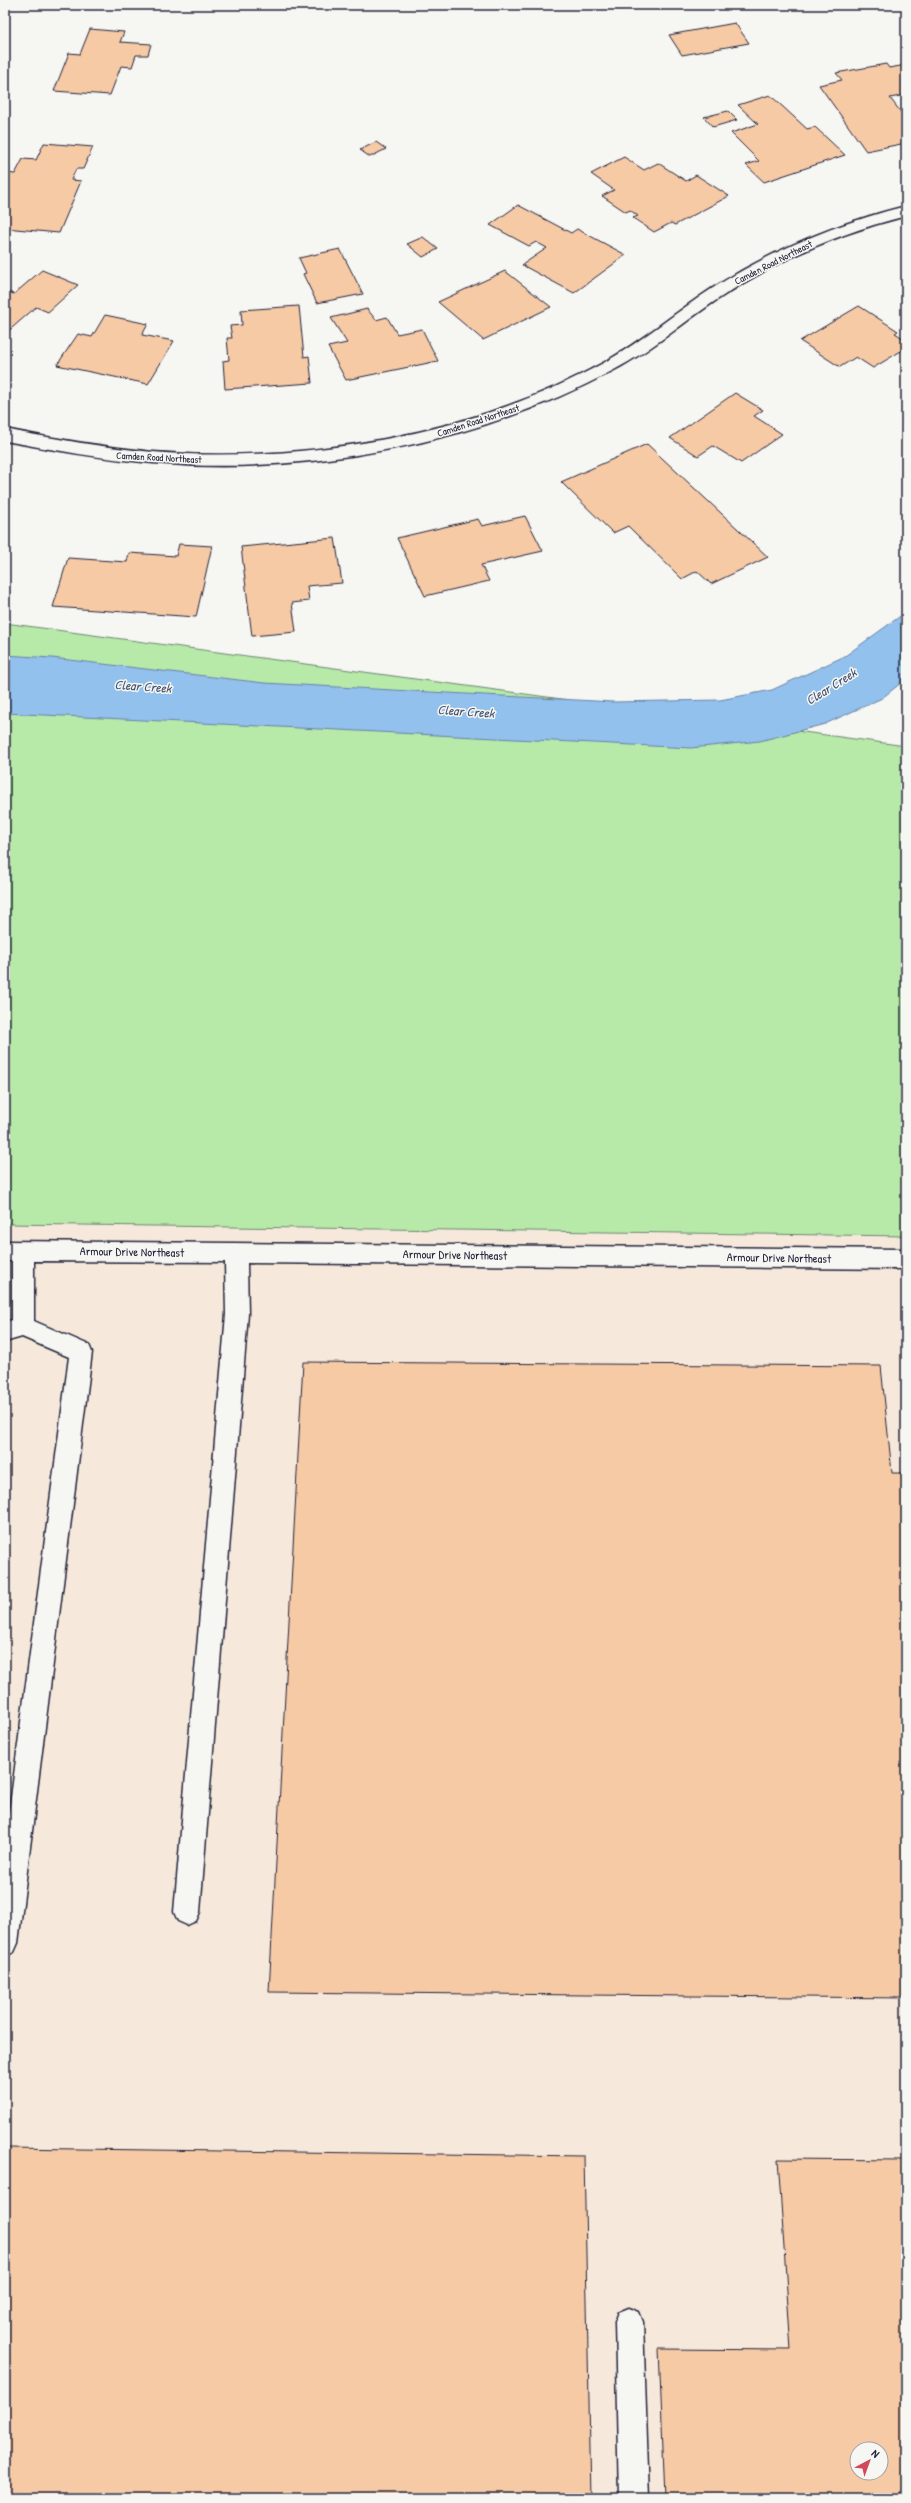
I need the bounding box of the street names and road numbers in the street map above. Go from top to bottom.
street label: Camden Road Northeast [732,237,815,288]
street label: Camden Road Northeast [435,401,521,440]
street label: Camden Road Northeast [116,449,203,466]
street label: Armour Drive Northeast [80,1242,185,1261]
street label: Armour Drive Northeast [403,1245,508,1264]
street label: Armour Drive Northeast [727,1248,832,1267]

